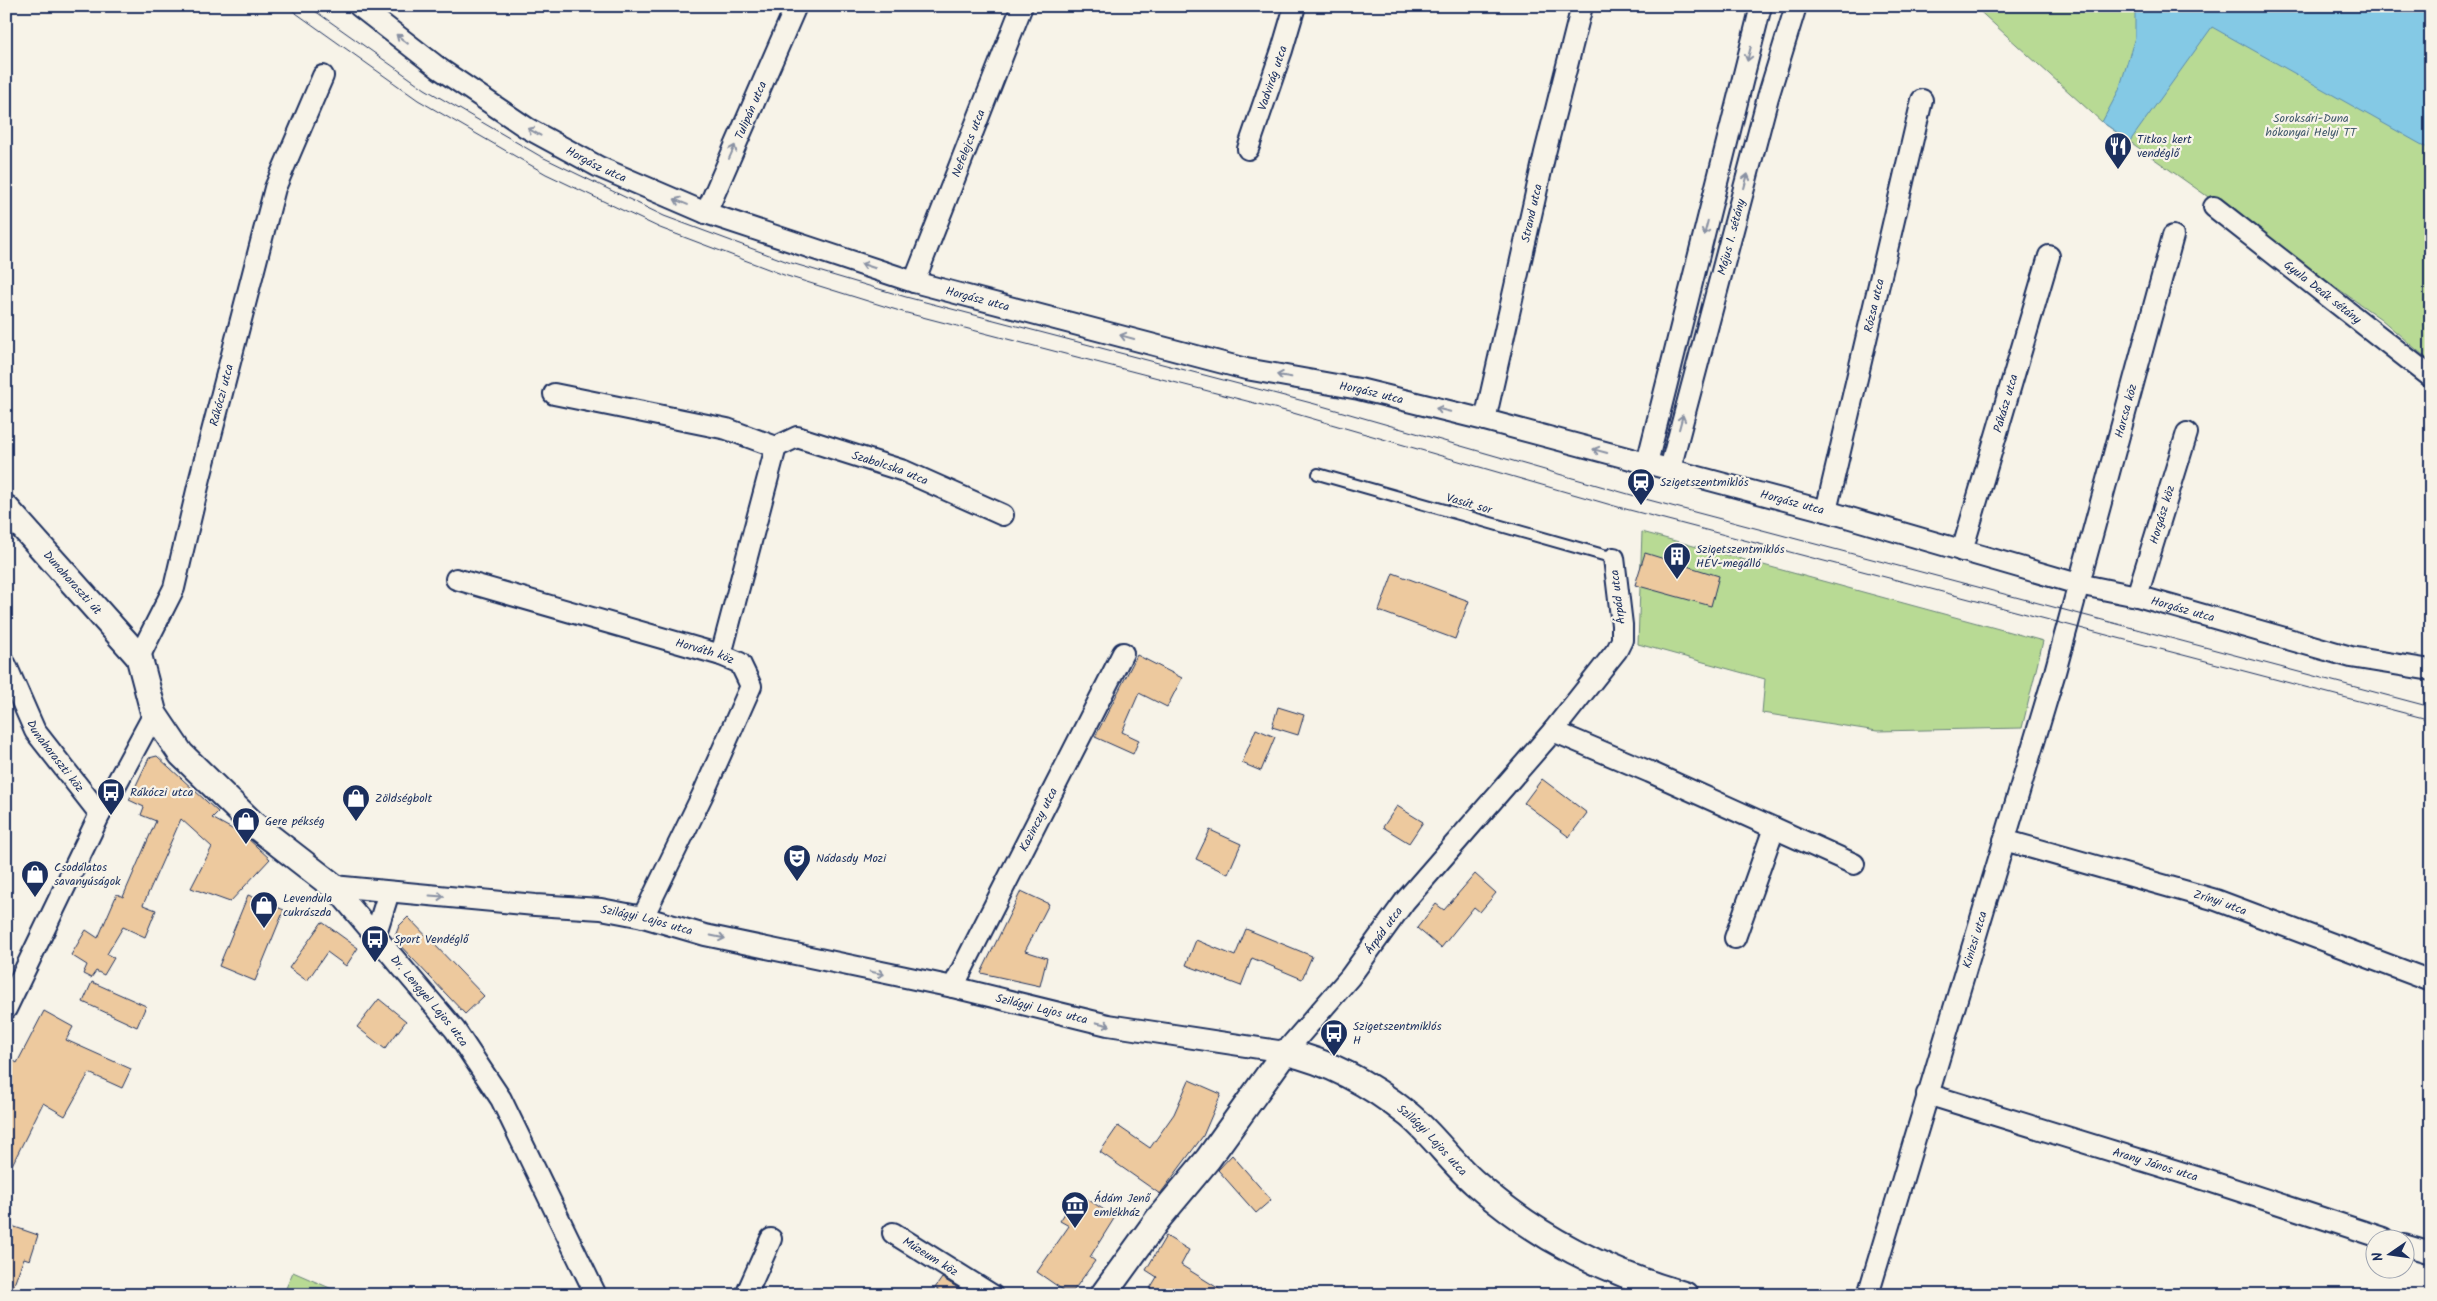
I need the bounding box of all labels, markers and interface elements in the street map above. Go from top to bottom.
one-way arrow [395,34,408,45]
street label: Vadvirág utca [1252,43,1292,113]
one-way arrow [1744,45,1753,61]
street label: Tulipán utca [730,78,772,143]
street label: Nefelejcs utca [946,106,990,180]
park label: Soroksári-Duna hókonyai Helyi TT [2266,109,2358,142]
one-way arrow [528,127,542,137]
place label: Titkos kert vendéglő [2137,130,2192,163]
restaurant icon: Titkos kert vendéglő [2103,131,2133,170]
street label: Horgász utca [563,141,630,187]
one-way arrow [728,145,738,160]
one-way arrow [1742,173,1752,189]
street label: Strand utca [1516,182,1547,244]
street label: Május 1. sétány [1712,196,1750,277]
one-way arrow [674,197,689,207]
one-way arrow [1700,220,1710,236]
street label: Gyula Deák sétány [2280,256,2366,329]
one-way arrow [860,261,876,271]
street label: Rózsa utca [1859,276,1890,334]
street label: Horgász utca [944,281,1012,316]
one-way arrow [1119,331,1135,341]
street label: Rákóczi utca [204,362,239,428]
one-way arrow [1277,370,1293,380]
street label: Pákász utca [1988,371,2023,435]
street label: Horgász utca [1338,376,1406,409]
street label: Harcsa köz [2109,382,2142,440]
one-way arrow [1435,405,1451,414]
one-way arrow [1677,415,1686,431]
street label: Szabolcska utca [849,446,932,490]
one-way arrow [1593,446,1609,455]
station icon: Szigetszentmiklós [1626,467,1656,506]
place label: Szigetszentmiklós [1660,473,1749,492]
street label: Horgász köz [2144,483,2180,546]
street label: Horgász utca [1758,484,1827,520]
street label: Vasút sor [1444,488,1495,520]
place label: Szigetszentmiklós HÉV-megálló [1696,540,1785,573]
building icon: Szigetszentmiklós HÉV-megálló [1662,541,1692,580]
street label: Dunaharaszti út [39,546,107,619]
street label: Árpád utca [1605,568,1631,625]
street label: Horgász utca [2149,591,2217,627]
street label: Horváth köz [673,633,737,669]
street label: Dunaharaszti köz [22,717,89,796]
bus stop icon: Rákóczi utca [96,777,126,816]
place label: Rákóczi utca [130,783,194,802]
shop icon: Zöldségbolt [341,783,371,822]
street label: Kazinczy utca [1014,784,1063,855]
place label: Zöldségbolt [375,789,433,808]
shop icon: Gere pékség [231,806,261,845]
place label: Gere pékség [265,812,325,831]
theatre icon: Nádasdy Mozi [782,843,812,882]
place label: Nádasdy Mozi [816,849,887,868]
place label: Csodálatos savanyúságok [54,858,121,891]
shop icon: Csodálatos savanyúságok [20,859,50,898]
street label: Zrínyi utca [2191,885,2250,920]
place label: Levendula cukrászda [283,889,333,922]
shop icon: Levendula cukrászda [249,890,279,929]
one-way arrow [429,891,445,901]
street label: Szilágyi Lajos utca [599,900,695,941]
street label: Árpád utca [1360,902,1408,958]
street label: Kinizsi utca [1957,908,1992,971]
bus stop icon: Sport Vendéglő [360,924,390,963]
place label: Sport Vendéglő [394,930,470,949]
one-way arrow [710,933,726,943]
street label: Dr. Lengyel Lajos utca [386,951,473,1051]
one-way arrow [868,968,884,978]
street label: Szilágyi Lajos utca [994,988,1090,1029]
place label: Szigetszentmiklós H [1353,1017,1442,1050]
bus stop icon: Szigetszentmiklós H [1319,1018,1349,1057]
one-way arrow [1095,1020,1111,1029]
street label: Szilágyi Lajos utca [1393,1099,1472,1181]
street label: Arany János utca [2110,1142,2201,1187]
place label: Ádám Jenő emlékház [1094,1189,1152,1222]
museum icon: Ádám Jenő emlékház [1060,1190,1090,1229]
north arrow [2364,1228,2414,1278]
street label: Múzeum köz [899,1232,962,1281]
text: N [2367,1250,2390,1263]

